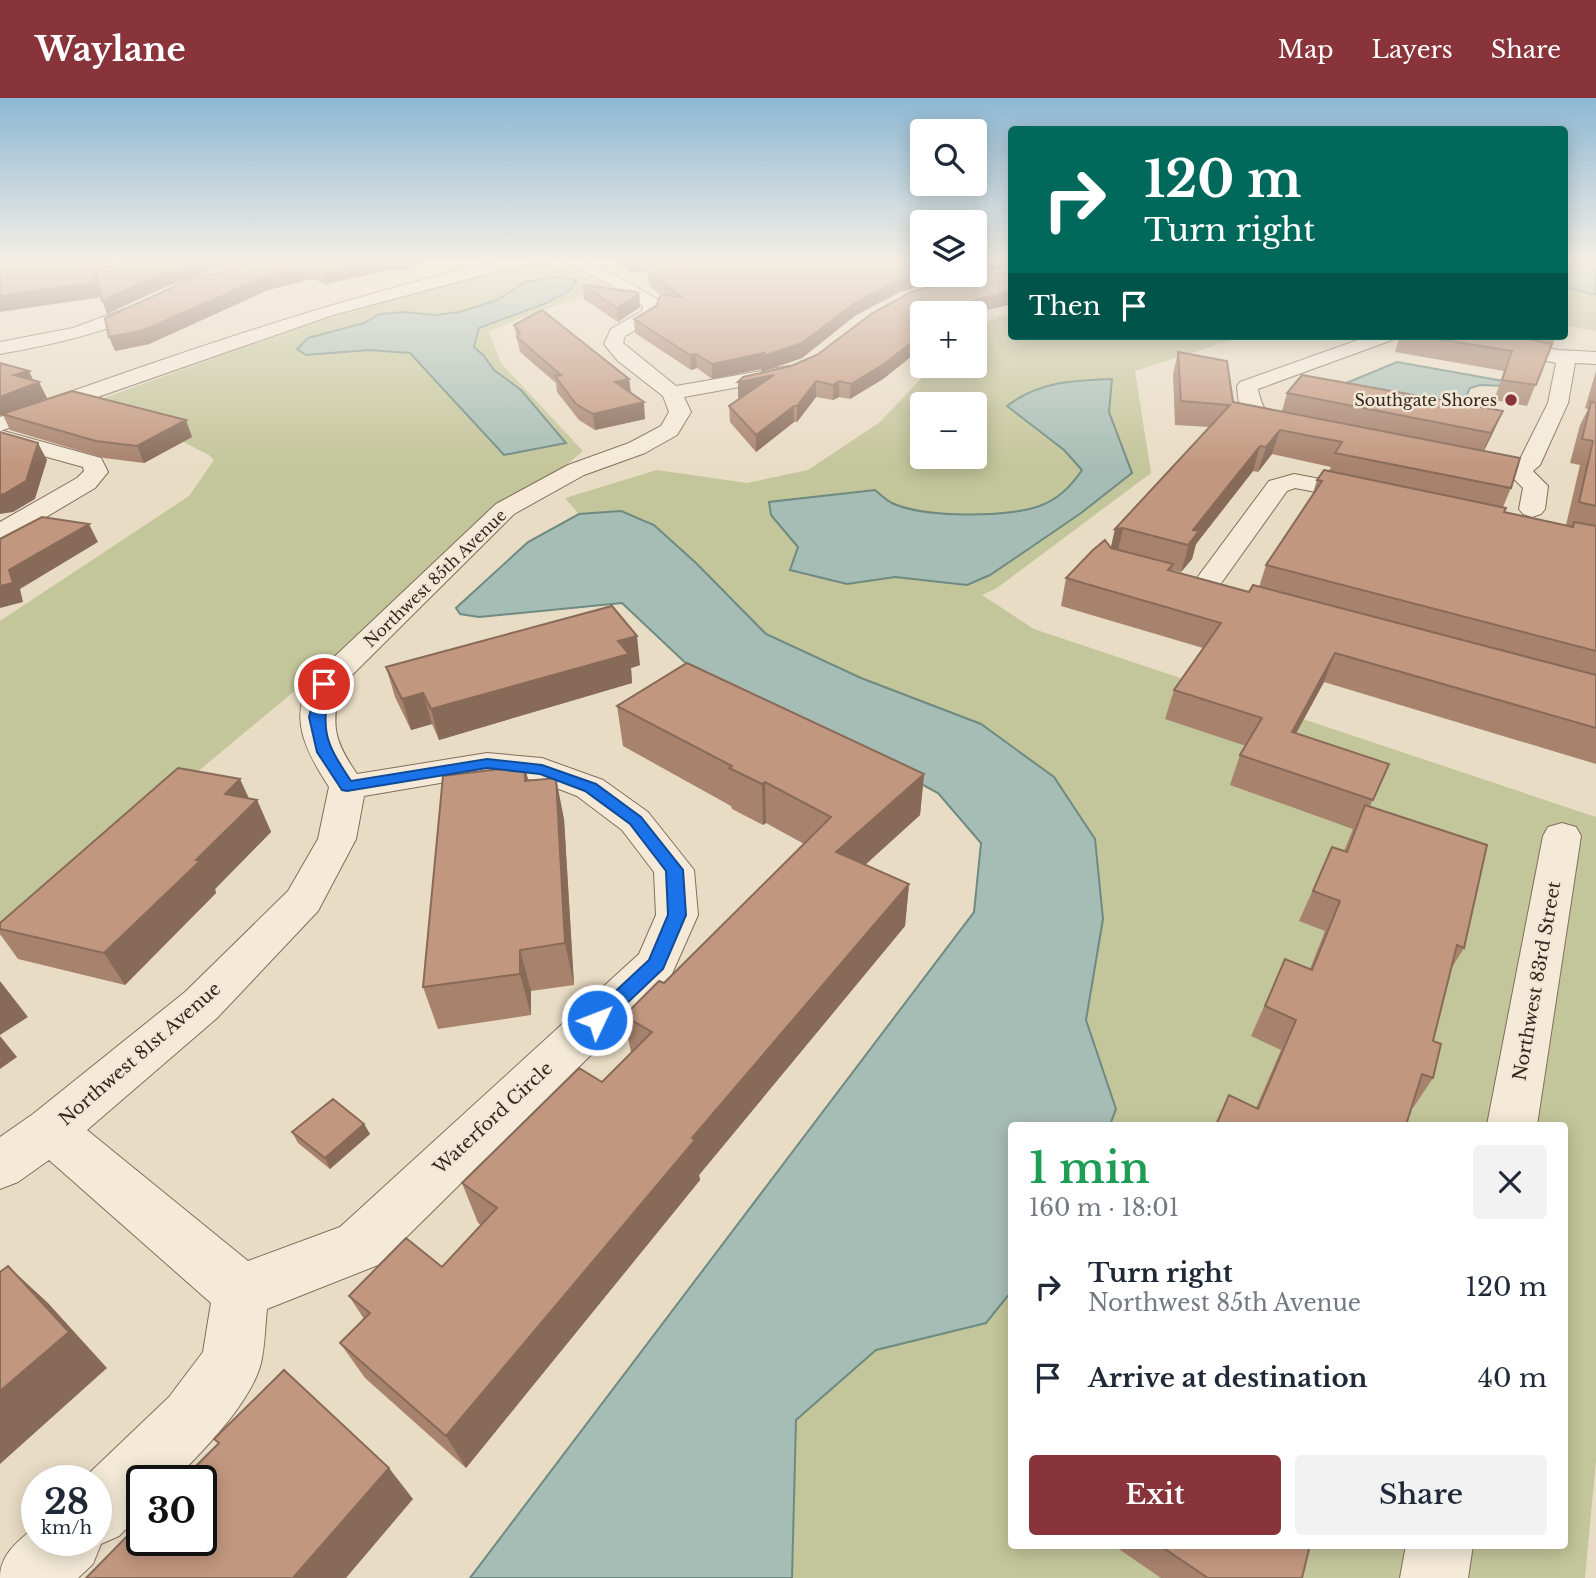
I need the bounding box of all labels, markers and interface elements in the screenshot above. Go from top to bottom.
text: Waylane [35,29,186,70]
text: Map [1278,35,1334,64]
text: Layers [1372,35,1453,64]
text: Share [1491,35,1561,64]
map controls [910,119,987,469]
button: search [910,119,987,196]
text: 120 m [1144,149,1302,210]
icon: right [1029,154,1120,245]
button: layers [910,210,987,287]
text: Turn right [1144,210,1315,250]
icon: arrive [1115,287,1153,325]
text: Then [1029,290,1101,322]
button: + [910,301,987,378]
place label: Southgate Shores [1355,390,1497,410]
button: − [910,392,987,469]
marker: Southgate Shores [1503,392,1519,408]
street label: Northwest 85th Avenue [360,505,510,651]
pin [294,654,354,714]
icon: arrive [305,665,343,703]
street label: Northwest 83rd Street [1509,879,1565,1082]
street label: Northwest 81st Avenue [55,978,225,1130]
position arrow [560,983,634,1057]
street label: Waterford Circle [428,1057,557,1179]
text: 1 min [1029,1142,1150,1194]
button: close [1473,1145,1547,1219]
text: 160 m · 18:01 [1029,1194,1179,1222]
text: Turn right [1088,1257,1233,1289]
icon: right [1029,1268,1067,1306]
text: 120 m [1465,1271,1547,1303]
text: Northwest 85th Avenue [1088,1289,1361,1317]
icon: arrive [1029,1359,1067,1397]
text: Arrive at destination [1088,1362,1368,1394]
text: 40 m [1478,1362,1547,1394]
button: Exit [1029,1455,1281,1535]
button: Share [1295,1455,1547,1535]
speed limit sign: 30 [126,1465,217,1556]
text: 28 [44,1480,89,1523]
text: km/h [41,1517,92,1539]

